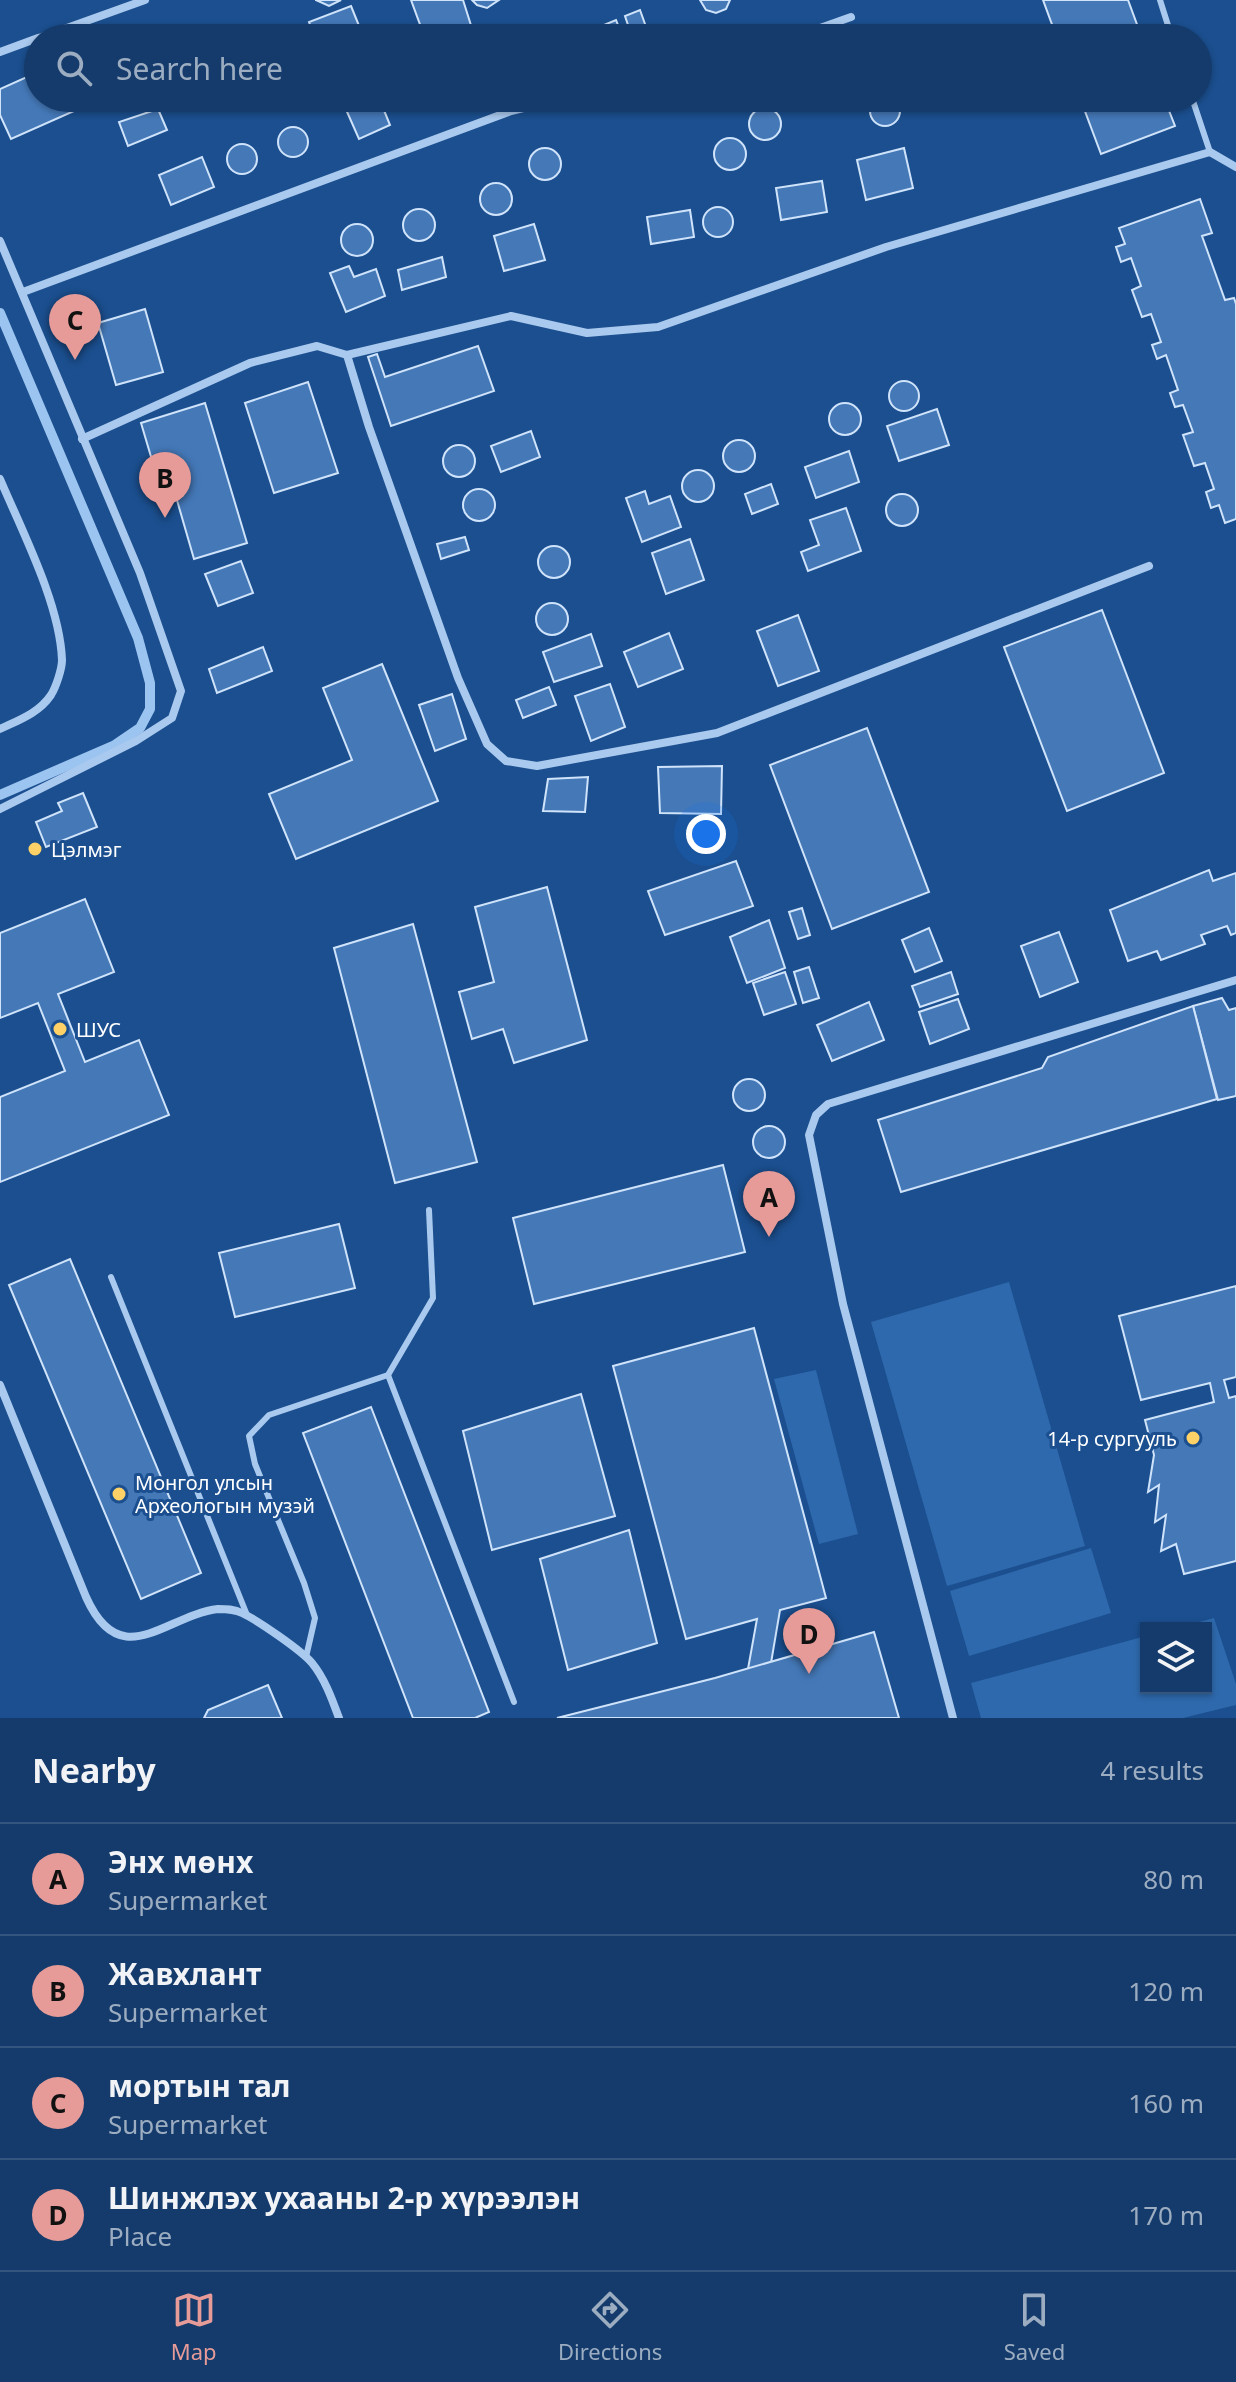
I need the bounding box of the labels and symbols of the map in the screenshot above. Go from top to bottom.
pin: C [49,294,101,360]
pin: B [139,452,191,518]
your location [686,814,726,854]
place label: Цэлмэг [51,836,122,863]
marker: Цэлмэг [26,840,44,858]
place label: ШУС [76,1016,121,1043]
marker: ШУС [51,1020,69,1038]
pin: A [743,1171,795,1237]
place label: 14-р сургууль [1047,1425,1177,1452]
marker: 14-р сургууль [1184,1429,1202,1447]
place label: Монгол улсын Археологын музэй [135,1469,315,1519]
marker: Монгол улсын Археологын музэй [110,1485,128,1503]
pin: D [783,1608,835,1674]

